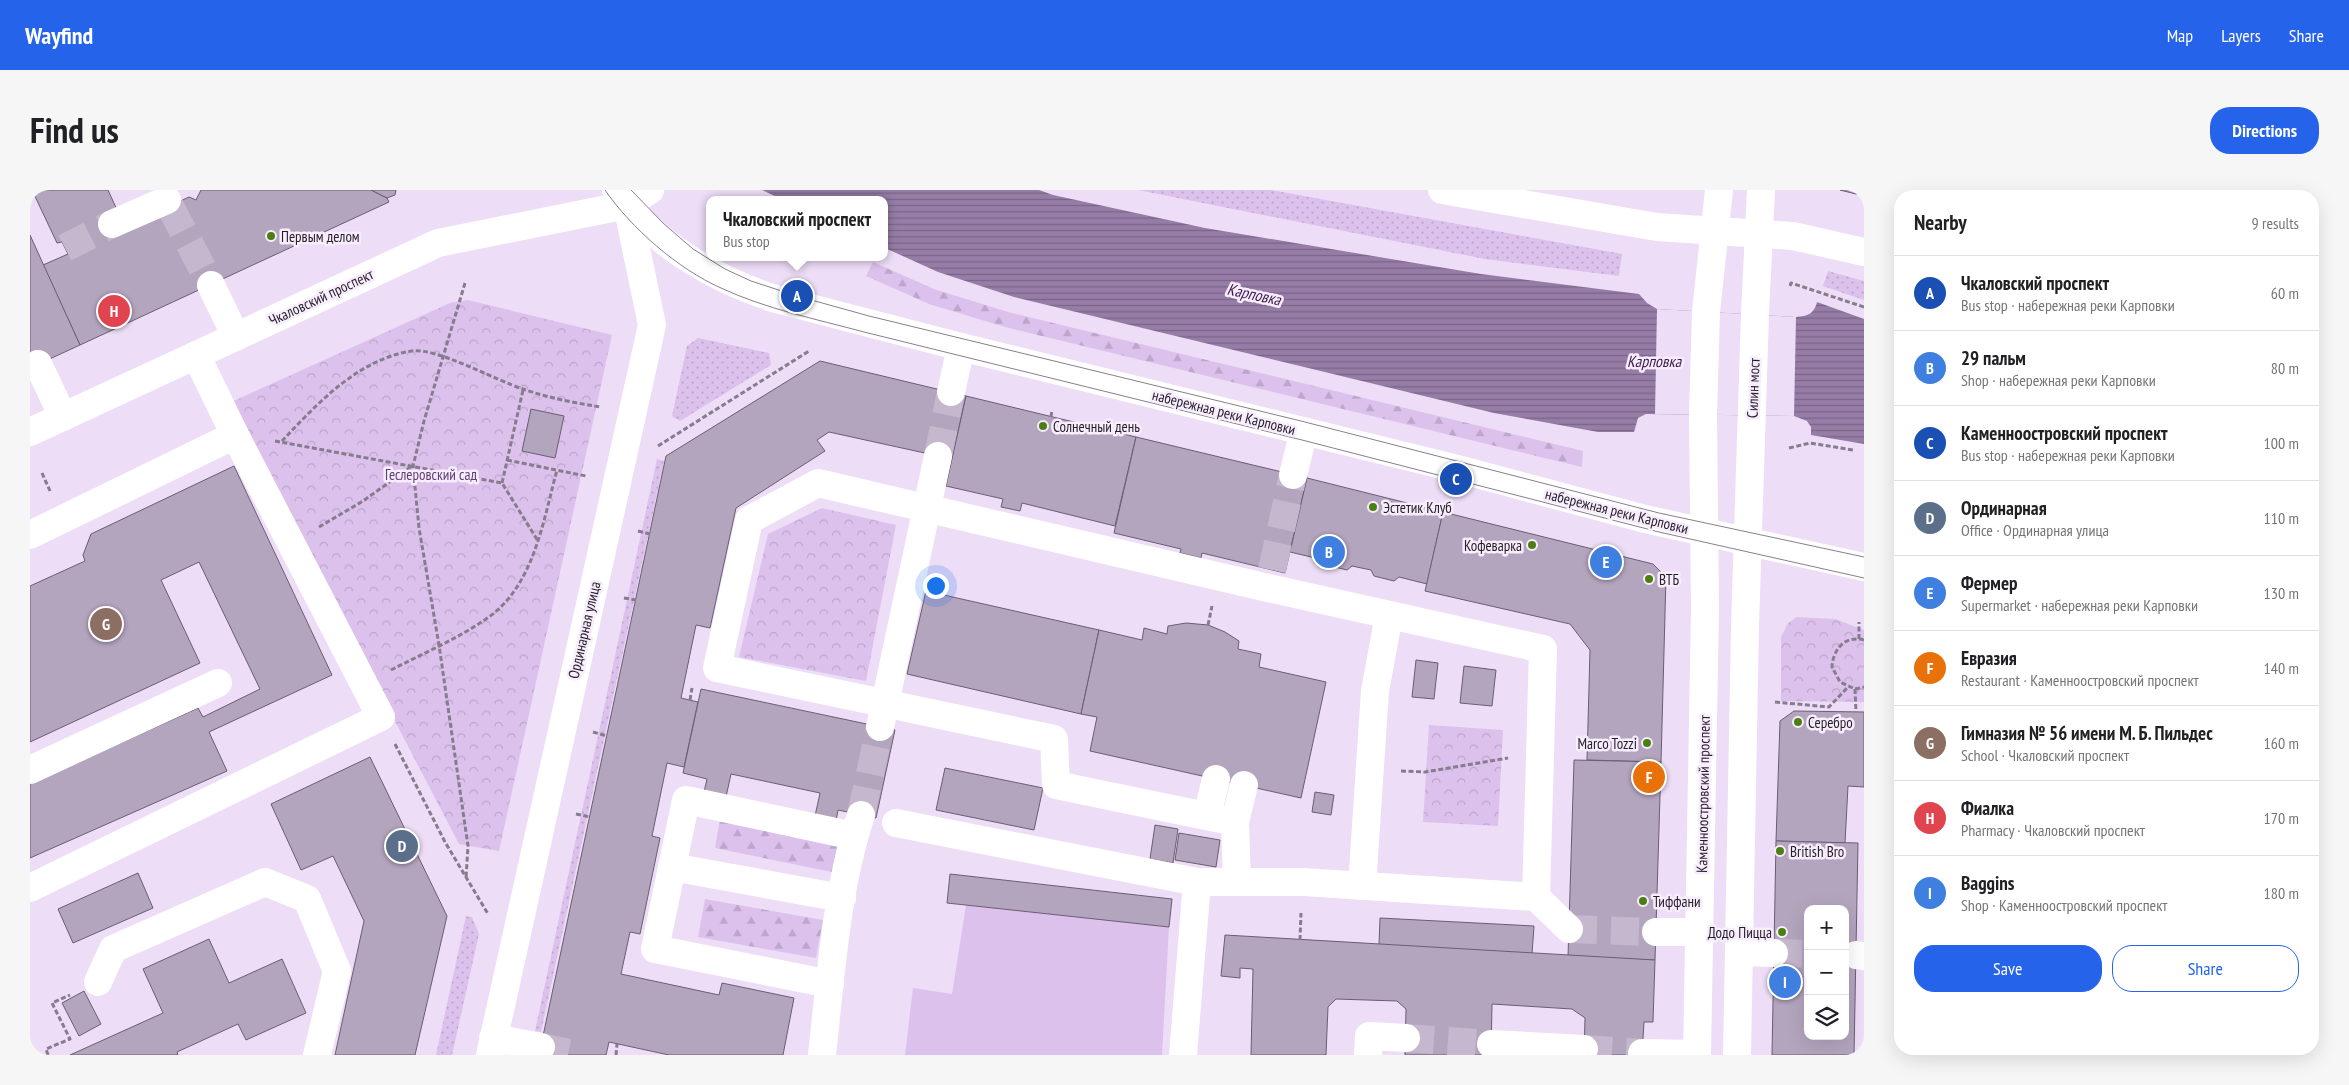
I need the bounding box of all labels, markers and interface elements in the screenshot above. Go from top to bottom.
text: Wayfind [25,20,93,51]
text: Map [2167,24,2193,47]
text: Layers [2221,24,2261,47]
text: Share [2289,24,2324,47]
text: Find us [30,107,119,153]
button: Directions [2210,107,2319,154]
popup [706,196,888,261]
text: Чкаловский проспект [723,207,871,231]
text: Nearby [1914,209,1967,236]
text: 9 results [2252,213,2299,233]
place label: Первым делом [281,227,360,246]
marker: Первым делом [265,230,277,242]
text: Bus stop [723,231,770,251]
street label: Чкаловский проспект [266,264,377,330]
text: Чкаловский проспект [1961,271,2109,295]
pin: A [781,277,813,315]
water label: Карповка [1225,279,1284,310]
text: A [1926,283,1934,303]
text: 60 m [2271,283,2299,303]
pin: H [98,292,130,330]
text: Bus stop · набережная реки Карповки [1961,295,2175,315]
text: 29 пальм [1961,346,2026,370]
water label: Карповка [1627,351,1683,371]
street label: Силин мост [1742,357,1764,418]
text: B [1926,358,1934,378]
text: 80 m [2271,358,2299,378]
text: Shop · набережная реки Карповки [1961,370,2156,390]
street label: набережная реки Карповки [1150,385,1298,439]
place label: Солнечный день [1053,417,1140,436]
marker: Солнечный день [1037,420,1049,432]
text: Каменноостровский проспект [1961,421,2167,445]
text: C [1926,433,1934,453]
text: 100 m [2264,433,2299,453]
text: Bus stop · набережная реки Карповки [1961,445,2175,465]
pin: C [1440,460,1472,498]
park label: Геслеровский сад [385,465,477,484]
street label: набережная реки Карповки [1543,484,1691,538]
text: Ординарная [1961,496,2047,520]
place label: Эстетик Клуб [1383,498,1452,517]
marker: Эстетик Клуб [1367,501,1379,513]
text: D [1926,508,1934,528]
text: 110 m [2264,508,2299,528]
text: Office · Ординарная улица [1961,520,2109,540]
pin: B [1313,533,1345,571]
place label: Кофеварка [1464,536,1522,555]
marker: Кофеварка [1526,539,1538,551]
pin: E [1590,543,1622,581]
place label: ВТБ [1659,570,1679,589]
text: Фермер [1961,571,2018,595]
your location [923,573,949,599]
marker: ВТБ [1643,573,1655,585]
street label: Ординарная улица [564,580,604,680]
text: E [1927,583,1933,603]
text: 130 m [2264,583,2299,603]
text: Supermarket · набережная реки Карповки [1961,595,2198,615]
pin: G [90,605,122,643]
text: Евразия [1961,646,2017,670]
text: F [1927,658,1933,678]
text: 140 m [2264,658,2299,678]
text: Restaurant · Каменноостровский проспект [1961,670,2199,690]
place label: Серебро [1808,713,1853,732]
street label: Каменноостровский проспект [1692,715,1714,873]
marker: Серебро [1792,716,1804,728]
text: Гимназия № 56 имени М. Б. Пильдес [1961,721,2213,745]
text: G [1926,733,1934,753]
text: 160 m [2264,733,2299,753]
place label: Marco Tozzi [1577,734,1637,753]
marker: Marco Tozzi [1641,737,1653,749]
text: School · Чкаловский проспект [1961,745,2129,765]
pin: F [1633,758,1665,796]
text: Фиалка [1961,796,2014,820]
text: H [1926,808,1934,828]
text: 170 m [2264,808,2299,828]
text: Pharmacy · Чкаловский проспект [1961,820,2145,840]
pin: D [386,827,418,865]
place label: British Bro [1790,842,1844,861]
marker: British Bro [1774,845,1786,857]
text: Baggins [1961,871,2014,895]
text: I [1928,883,1932,903]
text: 180 m [2264,883,2299,903]
place label: Тиффани [1653,892,1701,911]
marker: Тиффани [1637,895,1649,907]
text: Shop · Каменноостровский проспект [1961,895,2167,915]
map controls [1804,905,1849,1040]
button: + [1804,905,1849,950]
place label: Додо Пицца [1708,923,1772,942]
marker: Додо Пицца [1776,926,1788,938]
button: Save [1914,945,2102,992]
button: Share [2112,945,2299,992]
button: − [1804,950,1849,995]
pin: I [1769,963,1801,1001]
button: layers [1804,995,1849,1040]

